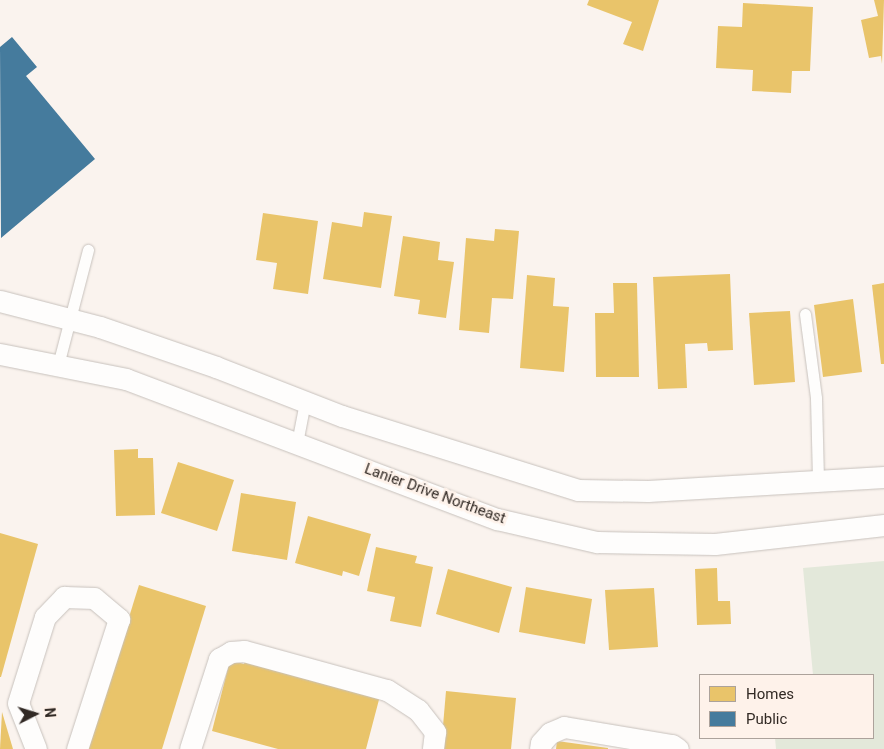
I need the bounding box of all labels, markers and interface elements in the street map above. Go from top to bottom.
street label: Lanier Drive Northeast [362,460,508,528]
legend [699,674,874,739]
text: Homes [746,685,794,703]
north arrow [10,689,60,739]
text: N [42,707,58,718]
text: Public [746,710,787,728]

